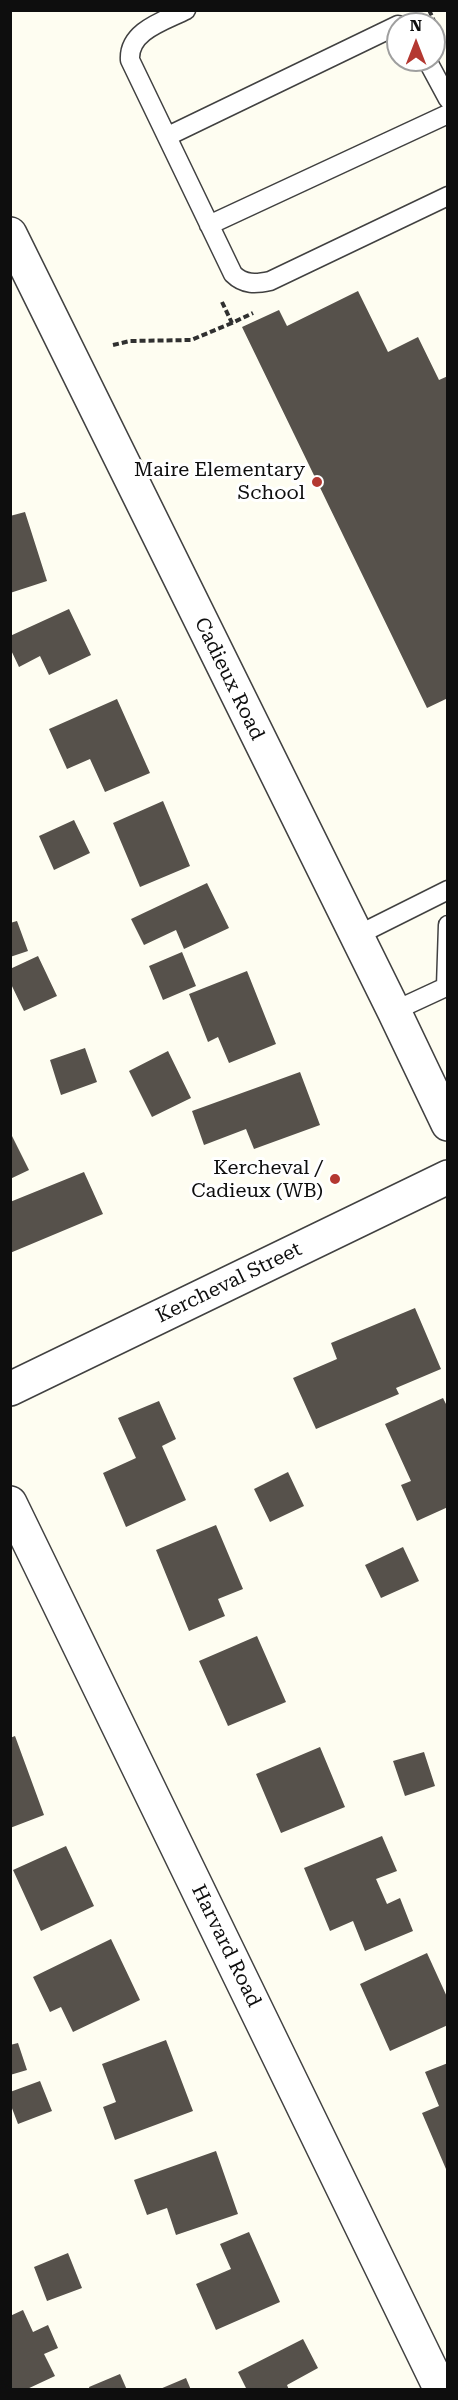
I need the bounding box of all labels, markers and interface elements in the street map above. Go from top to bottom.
north arrow [386,12,446,72]
text: N [410,16,422,35]
place label: Maire Elementary School [134,458,305,505]
marker: Maire Elementary School [310,475,324,489]
street label: Cadieux Road [189,614,269,744]
place label: Kercheval / Cadieux (WB) [191,1156,323,1203]
marker: Kercheval / Cadieux (WB) [328,1172,342,1186]
street label: Kercheval Street [152,1237,306,1329]
street label: Harvard Road [186,1881,266,2011]

